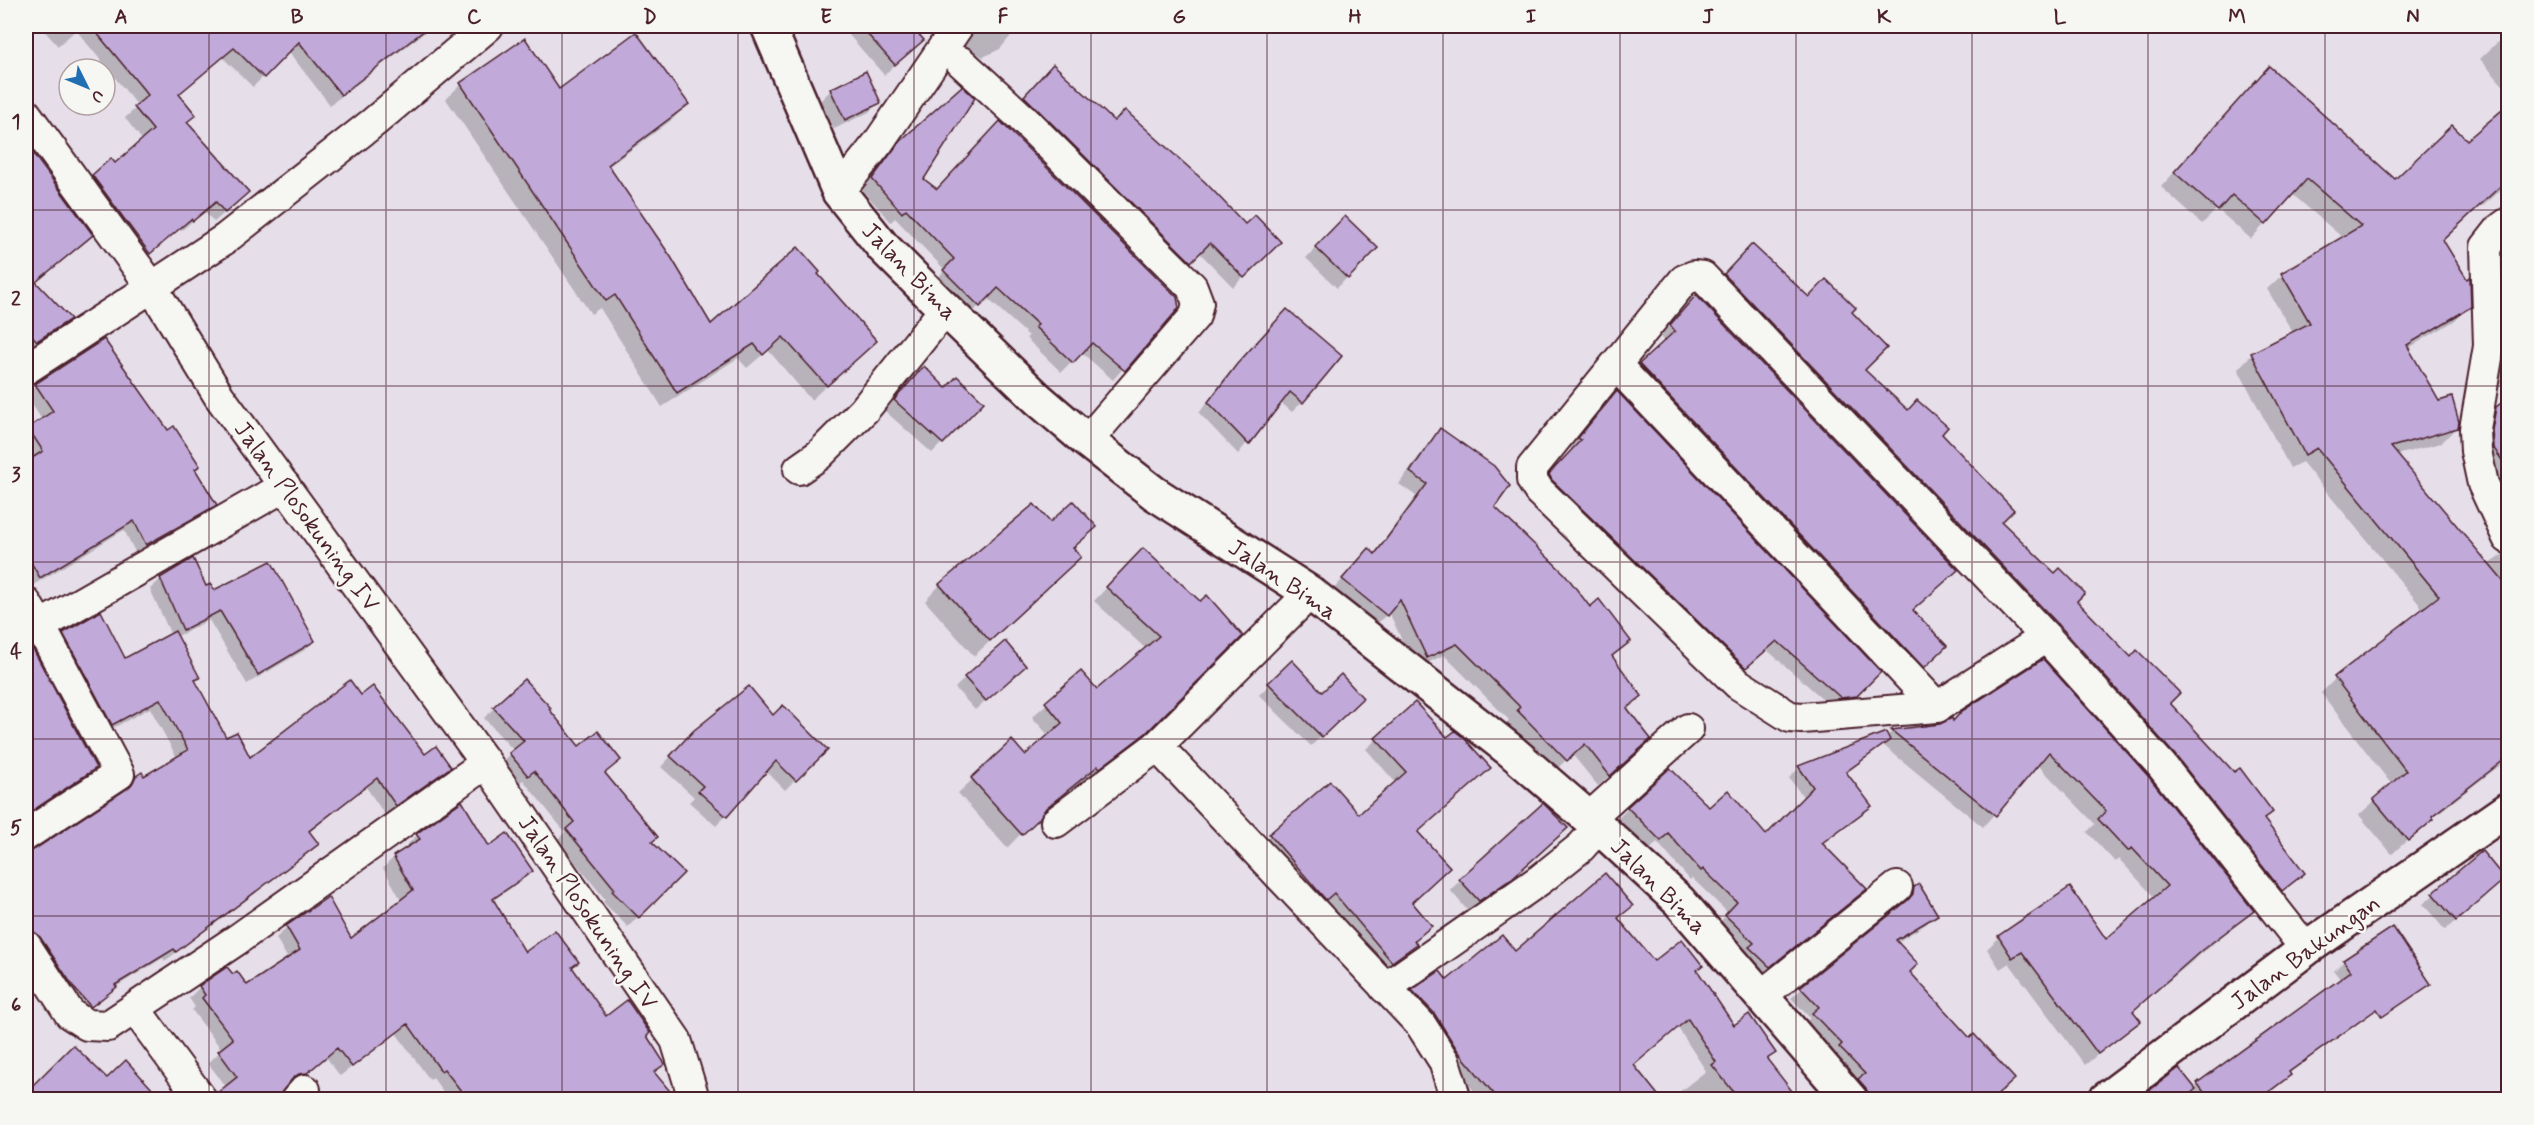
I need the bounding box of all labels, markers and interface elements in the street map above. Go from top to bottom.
text: A [114,4,128,31]
text: B [291,4,304,31]
text: C [467,4,482,31]
text: D [643,4,657,31]
text: E [820,4,832,31]
text: F [998,4,1009,31]
text: G [1172,4,1186,31]
text: H [1348,4,1362,31]
text: I [1526,4,1536,31]
text: J [1702,4,1714,31]
text: K [1877,4,1892,31]
text: L [2054,4,2067,31]
text: M [2228,4,2246,31]
text: N [2406,4,2420,31]
north arrow [57,57,117,117]
text: U [86,85,108,107]
text: 1 [12,109,20,136]
street label: Jalan Bima [854,216,963,328]
text: 2 [11,286,21,313]
street label: Jalan Plosokuning IV [226,415,385,618]
text: 3 [11,462,21,489]
street label: Jalan Bima [1222,532,1343,628]
text: 4 [10,639,22,666]
street label: Jalan Plosokuning IV [510,810,663,1016]
text: 5 [10,815,22,842]
street label: Jalan Bima [1603,832,1713,942]
street label: Jalan Bakungan [2225,888,2387,1018]
text: 6 [11,992,21,1019]

